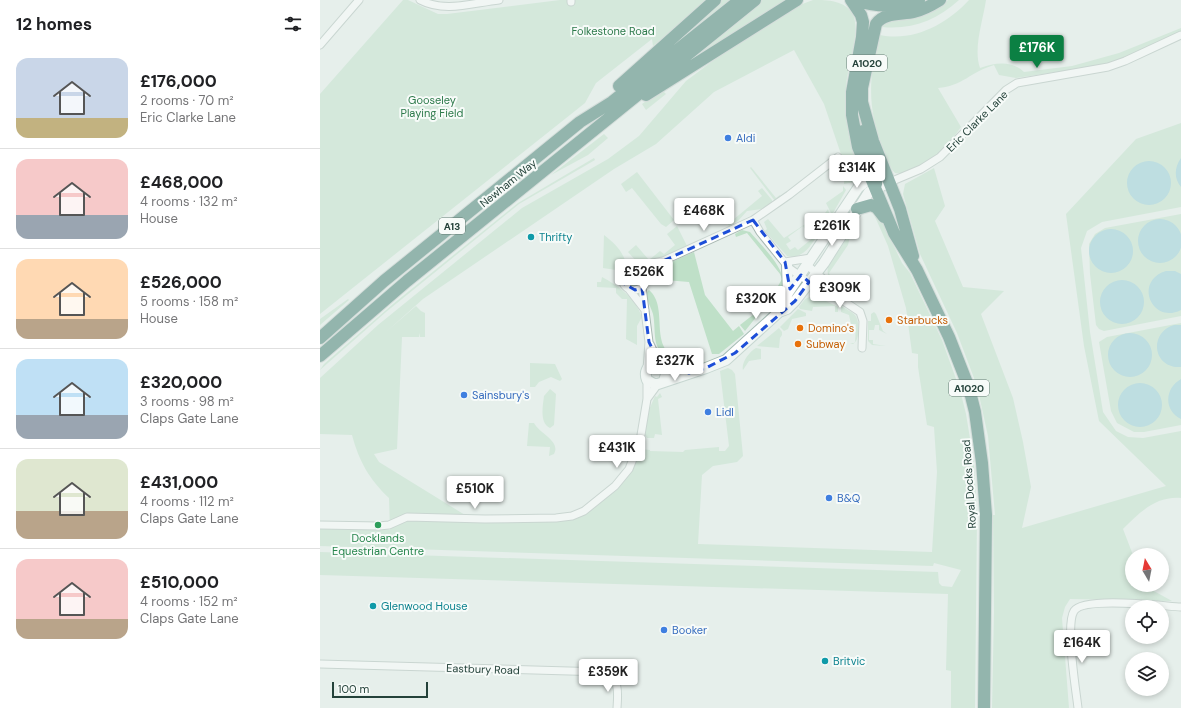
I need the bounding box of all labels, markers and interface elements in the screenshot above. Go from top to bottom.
text: 12 homes [16,13,92,35]
icon: filters [282,13,304,35]
park label: Folkestone Road [571,24,655,38]
pin: £176K [1009,35,1065,69]
text: £176K [1019,39,1055,56]
road number: A1020 [847,55,887,71]
text: £176,000 [140,70,217,92]
icon: home [48,74,96,122]
street label: Eric Clarke Lane [943,87,1011,155]
text: 2 rooms · 70 m² [140,92,234,109]
park label: Gooseley Playing Field [401,93,464,120]
text: Eric Clarke Lane [140,109,236,126]
place label: Aldi [736,131,755,145]
marker: Aldi [723,133,733,143]
pin: £314K [829,155,885,189]
street label: Newham Way [477,156,539,210]
text: £314K [838,159,876,176]
text: £468,000 [140,171,223,193]
icon: home [48,175,96,223]
text: 4 rooms · 132 m² [140,193,238,210]
pin: £468K [676,198,732,232]
text: £468K [683,202,725,219]
text: House [140,210,178,227]
pin: £261K [804,213,860,247]
text: £261K [813,217,851,234]
road number: A13 [439,218,465,234]
place label: Thrifty [539,230,572,244]
marker: Thrifty [526,232,536,242]
pin: £526K [616,259,672,293]
text: £526K [624,263,664,280]
text: £526,000 [140,271,222,293]
icon: home [48,275,96,323]
pin: £309K [812,275,868,309]
text: £309K [819,279,861,296]
pin: £320K [728,286,784,320]
text: £320K [735,290,777,307]
text: 5 rooms · 158 m² [140,293,238,310]
text: House [140,310,178,327]
place label: Starbucks [897,313,948,327]
marker: Starbucks [884,315,894,325]
place label: Domino's [808,321,854,335]
marker: Domino's [795,323,805,333]
place label: Subway [806,337,846,351]
marker: Subway [793,339,803,349]
pin: £327K [647,348,703,382]
text: £327K [656,352,694,369]
text: £320,000 [140,371,222,393]
icon: home [48,375,96,423]
road number: A1020 [949,380,989,396]
place label: Sainsbury's [472,388,530,402]
marker: Sainsbury's [459,390,469,400]
text: 3 rooms · 98 m² [140,393,234,410]
place label: Lidl [716,405,734,419]
marker: Lidl [703,407,713,417]
text: Claps Gate Lane [140,410,239,427]
pin: £431K [589,435,645,469]
text: £431K [598,439,636,456]
street label: Royal Docks Road [959,439,979,529]
text: £431,000 [140,471,218,493]
icon: home [48,475,96,523]
pin: £510K [447,476,503,510]
text: £510K [456,480,494,497]
place label: B&Q [837,491,860,505]
text: 4 rooms · 112 m² [140,493,234,510]
marker: B&Q [824,493,834,503]
text: Claps Gate Lane [140,510,239,527]
marker: Docklands Equestrian Centre [373,520,383,530]
place label: Docklands Equestrian Centre [332,531,424,558]
north arrow [1125,548,1169,592]
map controls [1125,548,1169,696]
text: £510,000 [140,571,219,593]
icon: home [48,575,96,623]
text: 4 rooms · 152 m² [140,593,238,610]
place label: Glenwood House [381,599,468,613]
button: locate [1125,600,1169,644]
marker: Glenwood House [368,601,378,611]
text: Claps Gate Lane [140,610,239,627]
place label: Booker [672,623,707,637]
marker: Booker [659,625,669,635]
pin: £164K [1054,630,1110,664]
text: £164K [1063,634,1101,651]
button: layers [1125,652,1169,696]
place label: Britvic [833,654,865,668]
marker: Britvic [820,656,830,666]
pin: £359K [580,659,636,693]
street label: Eastbury Road [446,661,520,677]
text: £359K [588,663,628,680]
scale bar [332,680,428,699]
text: 100 m [338,682,369,696]

